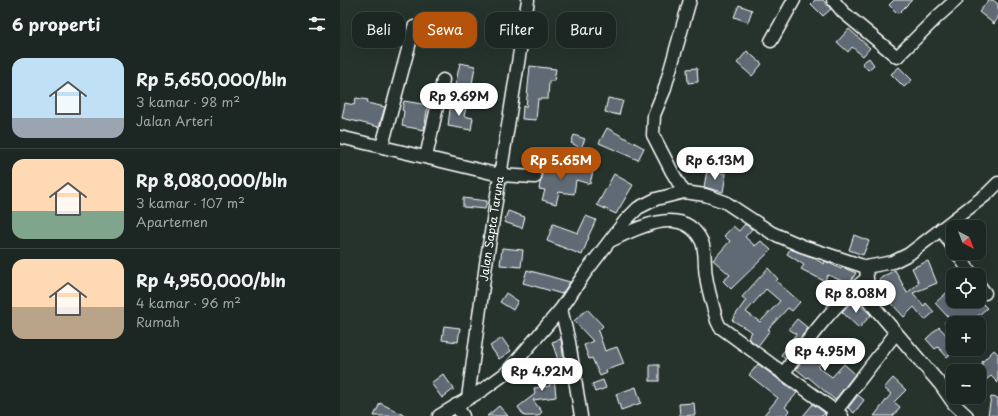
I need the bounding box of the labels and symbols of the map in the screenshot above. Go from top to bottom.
pin: Rp 9.69M [418,83,500,117]
pin: Rp 5.65M [520,147,602,181]
pin: Rp 6.13M [674,147,756,181]
street label: Jalan Sapta Taruna [475,175,508,282]
north arrow [946,220,986,260]
pin: Rp 8.08M [815,280,897,314]
pin: Rp 4.95M [784,338,866,372]
pin: Rp 4.92M [501,358,583,392]

